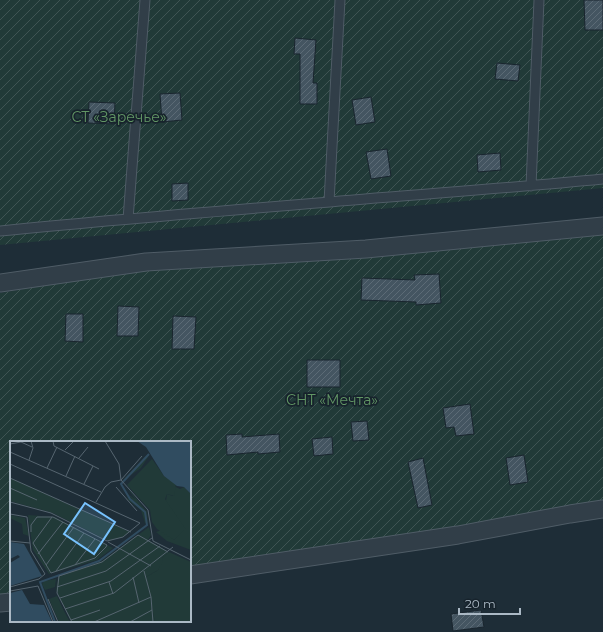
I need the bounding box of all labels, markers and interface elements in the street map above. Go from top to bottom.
park label: СТ «Заречье» [71,108,167,126]
park label: СНТ «Мечта» [286,391,378,409]
inset map [10,441,191,622]
scale bar [459,590,520,616]
text: 20 m [465,596,496,611]

